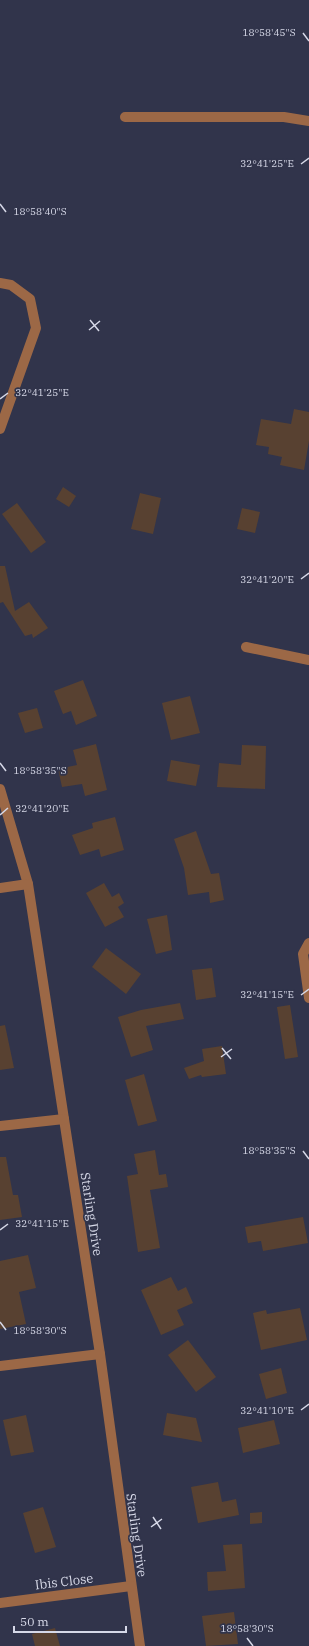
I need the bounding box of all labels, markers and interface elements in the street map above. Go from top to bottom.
text: 18°58'45"S [242,26,296,39]
text: 32°41'25"E [240,157,294,170]
text: 18°58'40"S [13,205,67,218]
text: 32°41'25"E [15,386,69,399]
text: 32°41'20"E [240,573,294,586]
text: 18°58'35"S [13,764,67,777]
text: 32°41'20"E [15,802,69,815]
text: 32°41'15"E [240,988,294,1001]
text: 18°58'35"S [242,1144,296,1157]
street label: Starling Drive [77,1171,106,1257]
text: 32°41'15"E [15,1217,69,1230]
text: 18°58'30"S [13,1324,67,1337]
text: 32°41'10"E [240,1404,294,1417]
street label: Starling Drive [122,1492,151,1578]
street label: Ibis Close [34,1569,94,1594]
scale bar [14,1608,126,1634]
text: 50 m [20,1614,49,1629]
text: 18°58'30"S [220,1622,274,1635]

